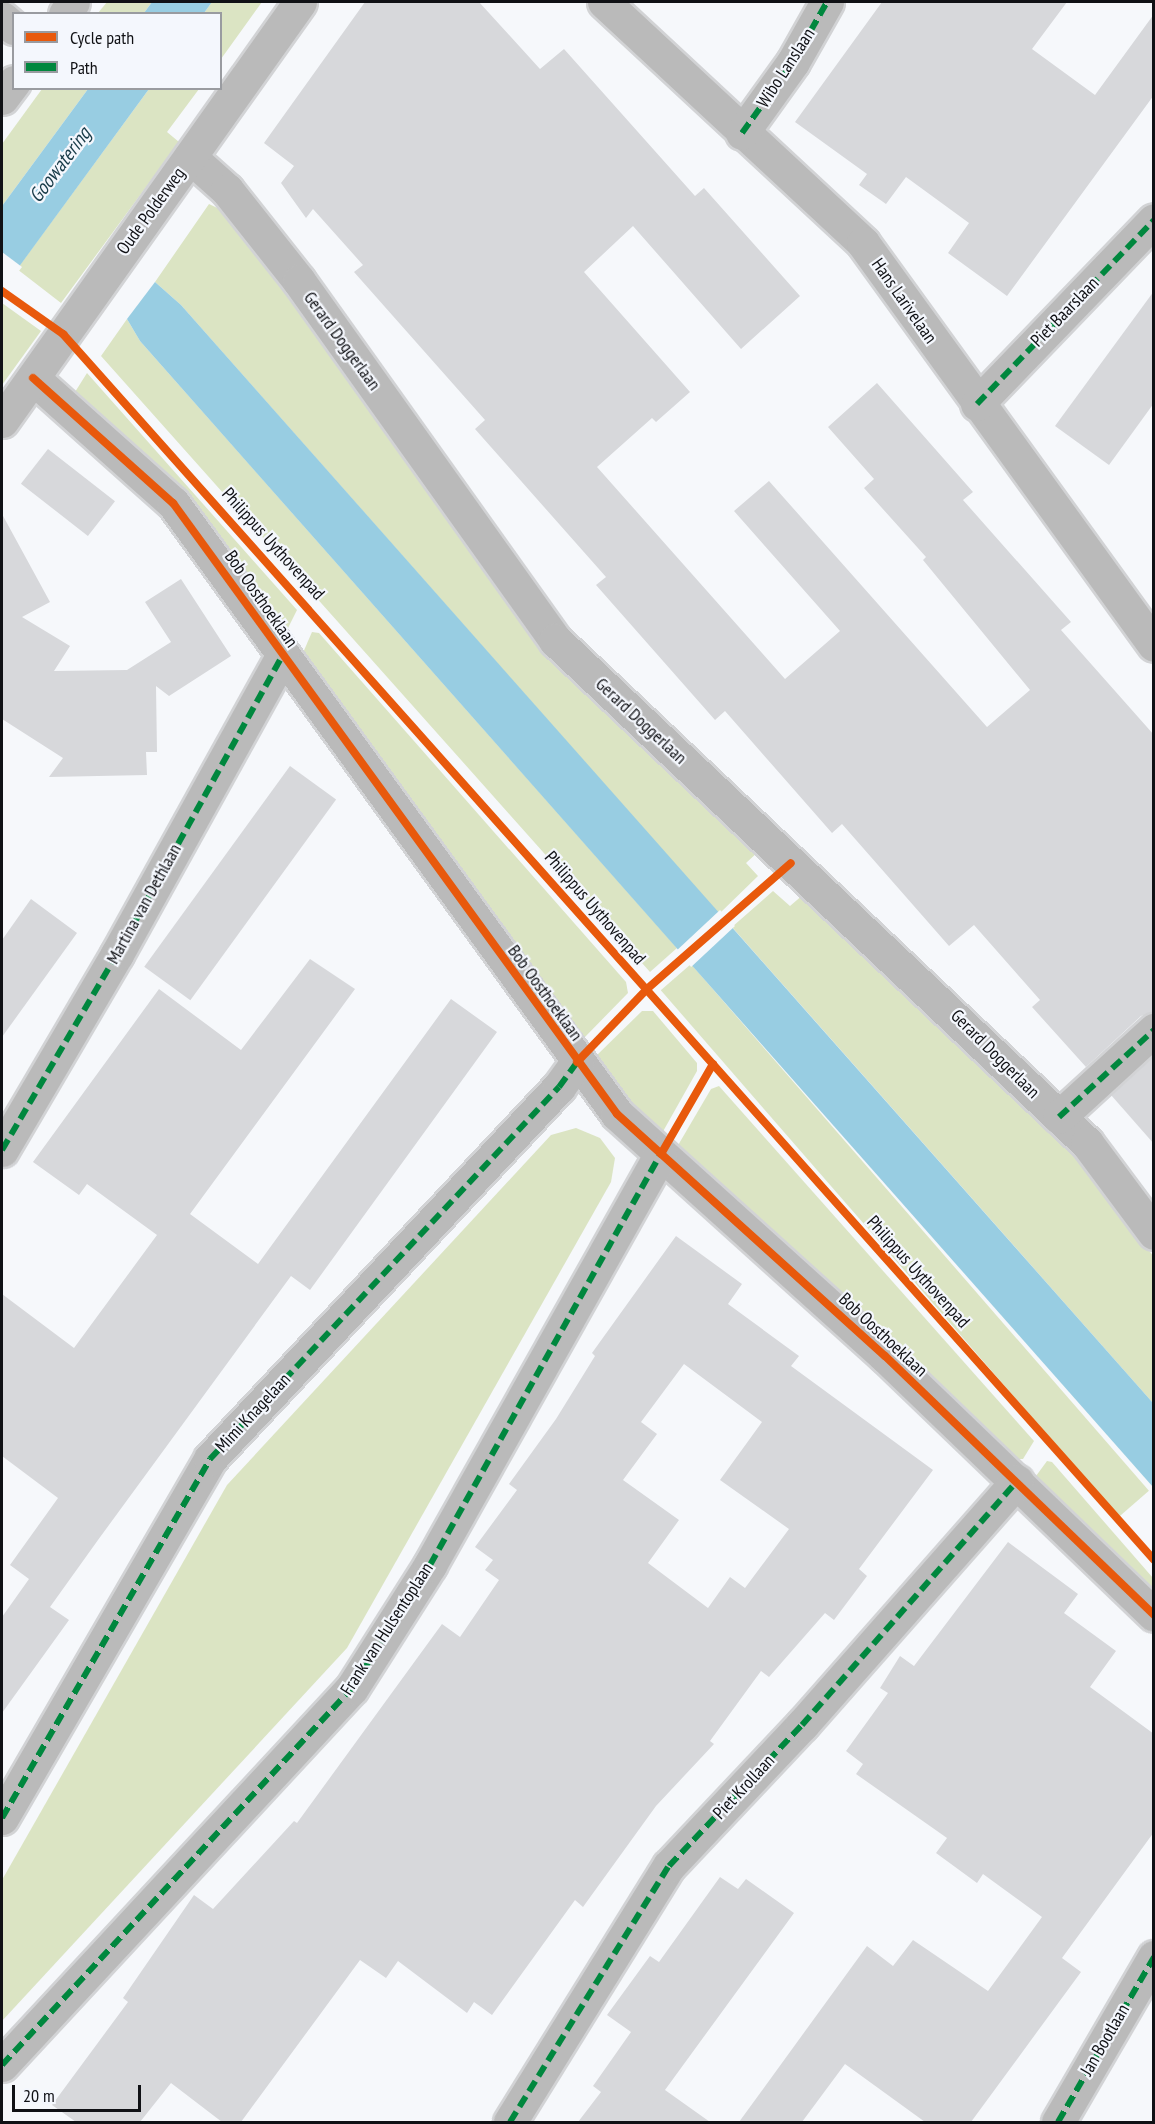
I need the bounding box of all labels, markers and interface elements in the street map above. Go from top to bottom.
legend [12,12,222,90]
street label: Wibo Lanslaan [752,24,820,112]
text: Cycle path [70,26,134,49]
text: Path [70,56,98,79]
water label: Goowatering [24,123,96,207]
street label: Oude Polderweg [112,163,190,259]
street label: Hans Larivelaan [867,254,941,348]
street label: Piet Baarslaan [1026,273,1104,351]
street label: Gerard Doggerlaan [299,287,385,395]
street label: Philippus Uythovenpad [217,484,329,604]
street label: Bob Oosthoeklaan [220,546,302,652]
street label: Gerard Doggerlaan [591,673,691,769]
street label: Martina van Dethlaan [102,840,186,968]
street label: Philippus Uythovenpad [540,847,650,969]
street label: Bob Oosthoeklaan [503,941,587,1045]
street label: Gerard Doggerlaan [946,1005,1044,1103]
street label: Philippus Uythovenpad [862,1212,974,1332]
street label: Bob Oosthoeklaan [834,1289,932,1381]
street label: Mimi Knagelaan [211,1369,295,1457]
street label: Frank van Hulsentoplaan [336,1558,438,1700]
street label: Piet Krollaan [709,1750,779,1824]
street label: Jan Bootlaan [1076,2001,1134,2079]
scale bar [15,2073,144,2111]
text: 20 m [23,2084,55,2107]

